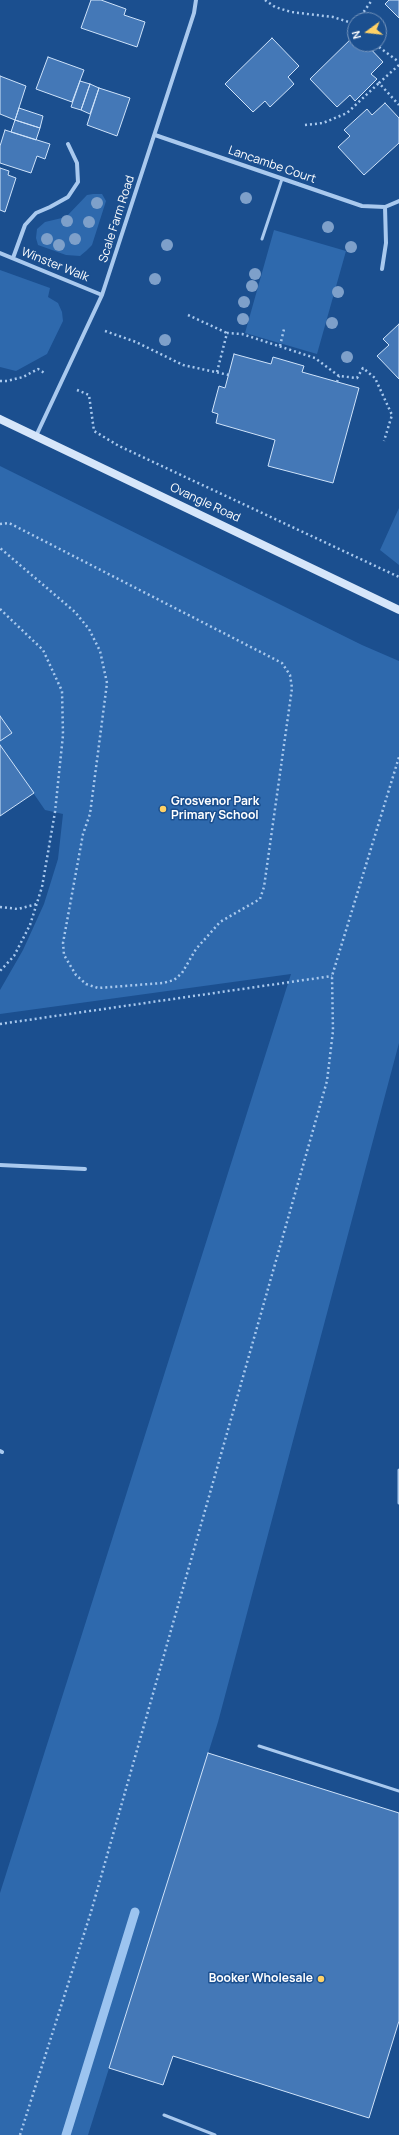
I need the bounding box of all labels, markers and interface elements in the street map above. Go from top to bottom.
north arrow [347,12,387,52]
text: N [348,29,364,41]
street label: Lancambe Court [226,143,318,187]
street label: Scale Farm Road [96,174,138,264]
street label: Winster Walk [19,245,91,285]
street label: Ovangle Road [168,480,242,526]
place label: Grosvenor Park Primary School [171,795,259,823]
marker: Grosvenor Park Primary School [158,804,168,814]
place label: Booker Wholesale [209,1972,313,1986]
marker: Booker Wholesale [316,1974,326,1984]

